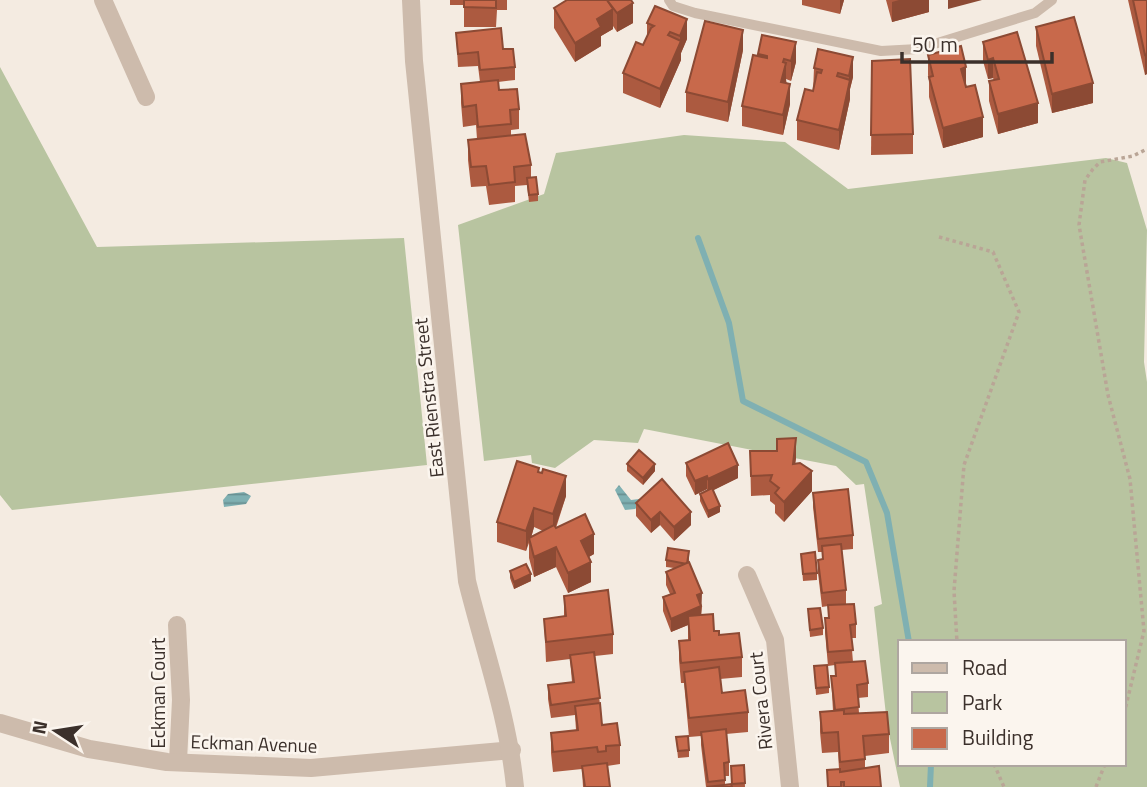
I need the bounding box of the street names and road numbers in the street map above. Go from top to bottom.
street label: East Rienstra Street [405,317,451,479]
street label: Eckman Court [143,637,172,749]
street label: Rivera Court [740,650,780,751]
street label: Eckman Avenue [190,726,318,760]

